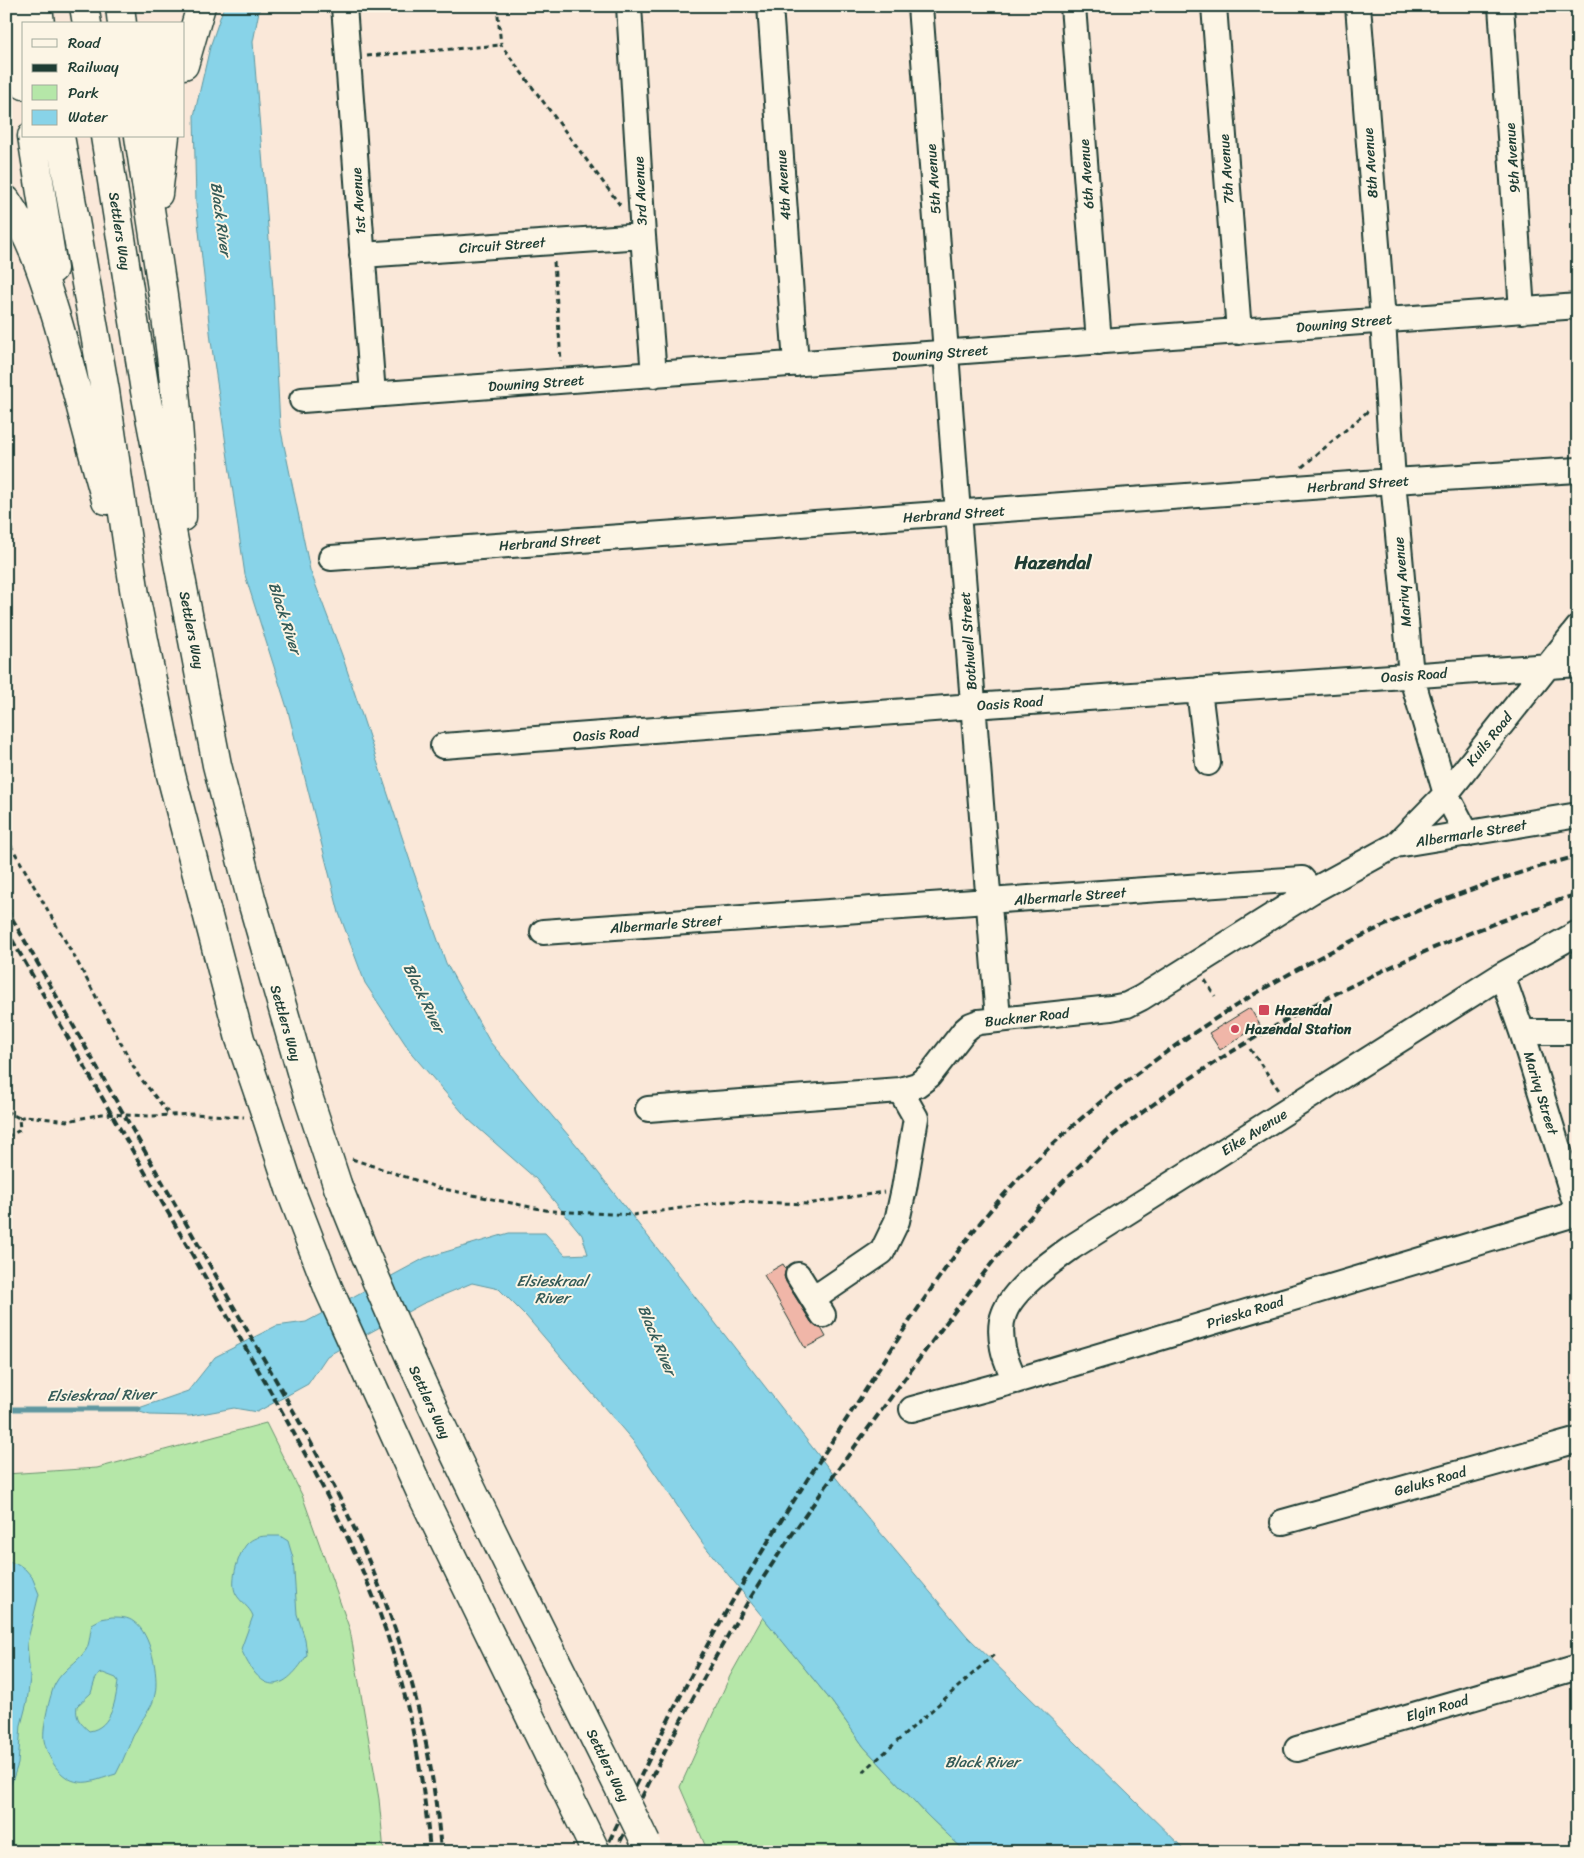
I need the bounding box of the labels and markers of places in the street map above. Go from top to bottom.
place label: Hazendal [1274,998,1333,1023]
marker: Hazendal [1257,1003,1271,1017]
place label: Hazendal Station [1244,1017,1352,1042]
marker: Hazendal Station [1229,1023,1241,1035]

